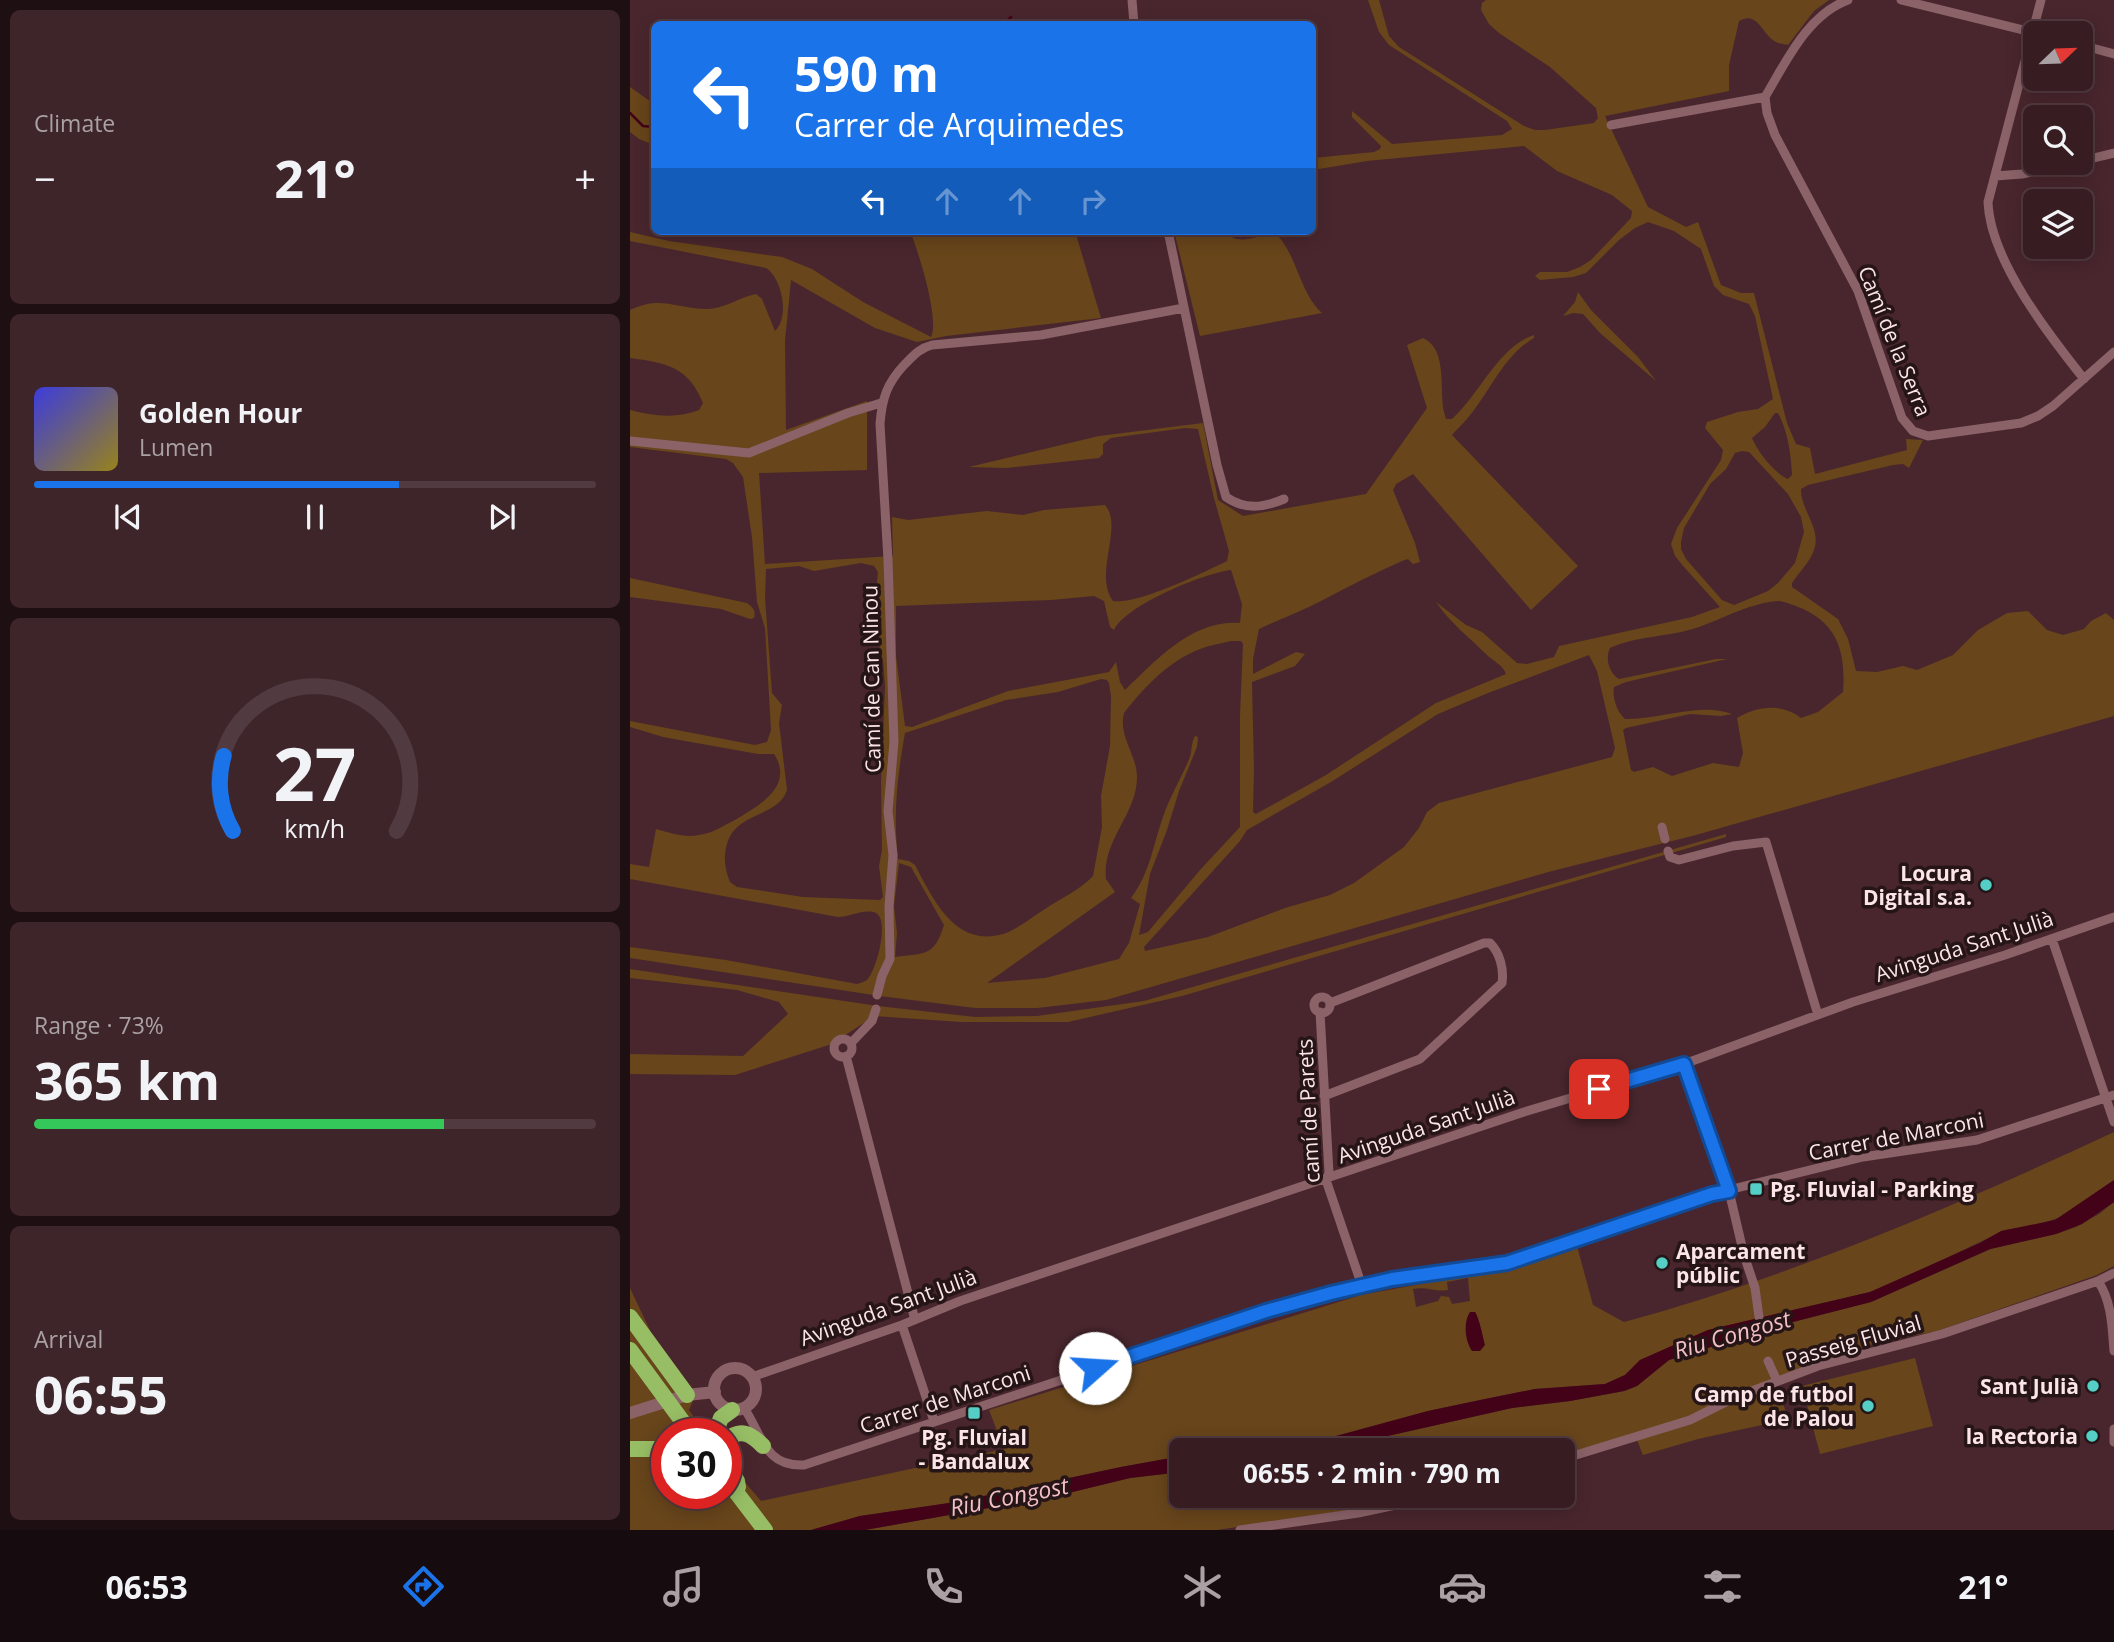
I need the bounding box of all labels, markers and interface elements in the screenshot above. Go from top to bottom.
north arrow [2023,21,2093,91]
map controls [2023,21,2093,259]
text: 590 m [794,40,939,106]
icon: left [679,49,770,140]
text: Carrer de Arquimedes [794,103,1124,146]
button: search [2023,105,2093,175]
text: Climate [34,107,115,139]
text: 21° [274,142,356,213]
text: − [34,152,56,204]
text: + [574,152,596,204]
icon: left [855,182,893,220]
icon: ahead [928,182,966,220]
icon: ahead [1001,182,1039,220]
icon: right [1074,182,1112,220]
button: layers [2023,189,2093,259]
street label: Camí de la Serra [1852,262,1938,420]
text: Golden Hour [139,395,302,431]
text: Lumen [139,431,213,463]
icon: previous [109,498,147,536]
icon: pause [296,498,334,536]
icon: next [483,498,521,536]
street label: Camí de Can Ninou [855,585,887,773]
text: 27 [273,723,357,822]
text: km/h [285,811,345,845]
place label: Locura Digital s.a. [1863,859,1972,911]
marker: Locura Digital s.a. [1978,877,1994,893]
street label: Avinguda Sant Julià [1871,904,2057,988]
text: Range · 73% [34,1009,164,1041]
street label: camí de Parets [1290,1038,1326,1184]
text: 365 km [34,1044,220,1115]
pin [1569,1059,1629,1119]
icon: arrive [1580,1070,1618,1108]
street label: Avinguda Sant Julià [1334,1082,1518,1170]
street label: Carrer de Marconi [1806,1105,1986,1167]
place label: Pg. Fluvial - Parking [1770,1175,1974,1203]
marker: Pg. Fluvial - Parking [1748,1181,1764,1197]
place label: Aparcament públic [1676,1237,1805,1289]
marker: Aparcament públic [1654,1255,1670,1271]
street label: Avinguda Sant Julià [796,1262,980,1352]
water label: Riu Congost [1670,1302,1796,1366]
street label: Passeig Fluvial [1782,1308,1924,1374]
text: Arrival [34,1323,103,1355]
position arrow [1058,1331,1132,1405]
text: 06:55 [34,1358,168,1429]
street label: Carrer de Marconi [856,1358,1034,1440]
place label: Sant Julià [1980,1372,2079,1400]
marker: Sant Julià [2085,1378,2101,1394]
place label: Camp de futbol de Palou [1694,1380,1854,1432]
marker: Camp de futbol de Palou [1860,1398,1876,1414]
marker: Pg. Fluvial - Bandalux [966,1405,982,1421]
speed limit sign: 30 [651,1418,742,1509]
place label: la Rectoria [1966,1422,2078,1450]
place label: Pg. Fluvial - Bandalux [918,1423,1030,1475]
marker: la Rectoria [2084,1428,2100,1444]
text: 06:55 · 2 min · 790 m [1243,1455,1501,1491]
water label: Riu Congost [947,1469,1072,1523]
icon: directions [399,1562,448,1611]
icon: music [659,1562,708,1611]
icon: phone [919,1562,968,1611]
icon: climate [1178,1562,1227,1611]
icon: car [1438,1562,1487,1611]
icon: filters [1698,1562,1747,1611]
text: 06:53 [105,1565,188,1608]
text: 21° [1958,1565,2009,1608]

